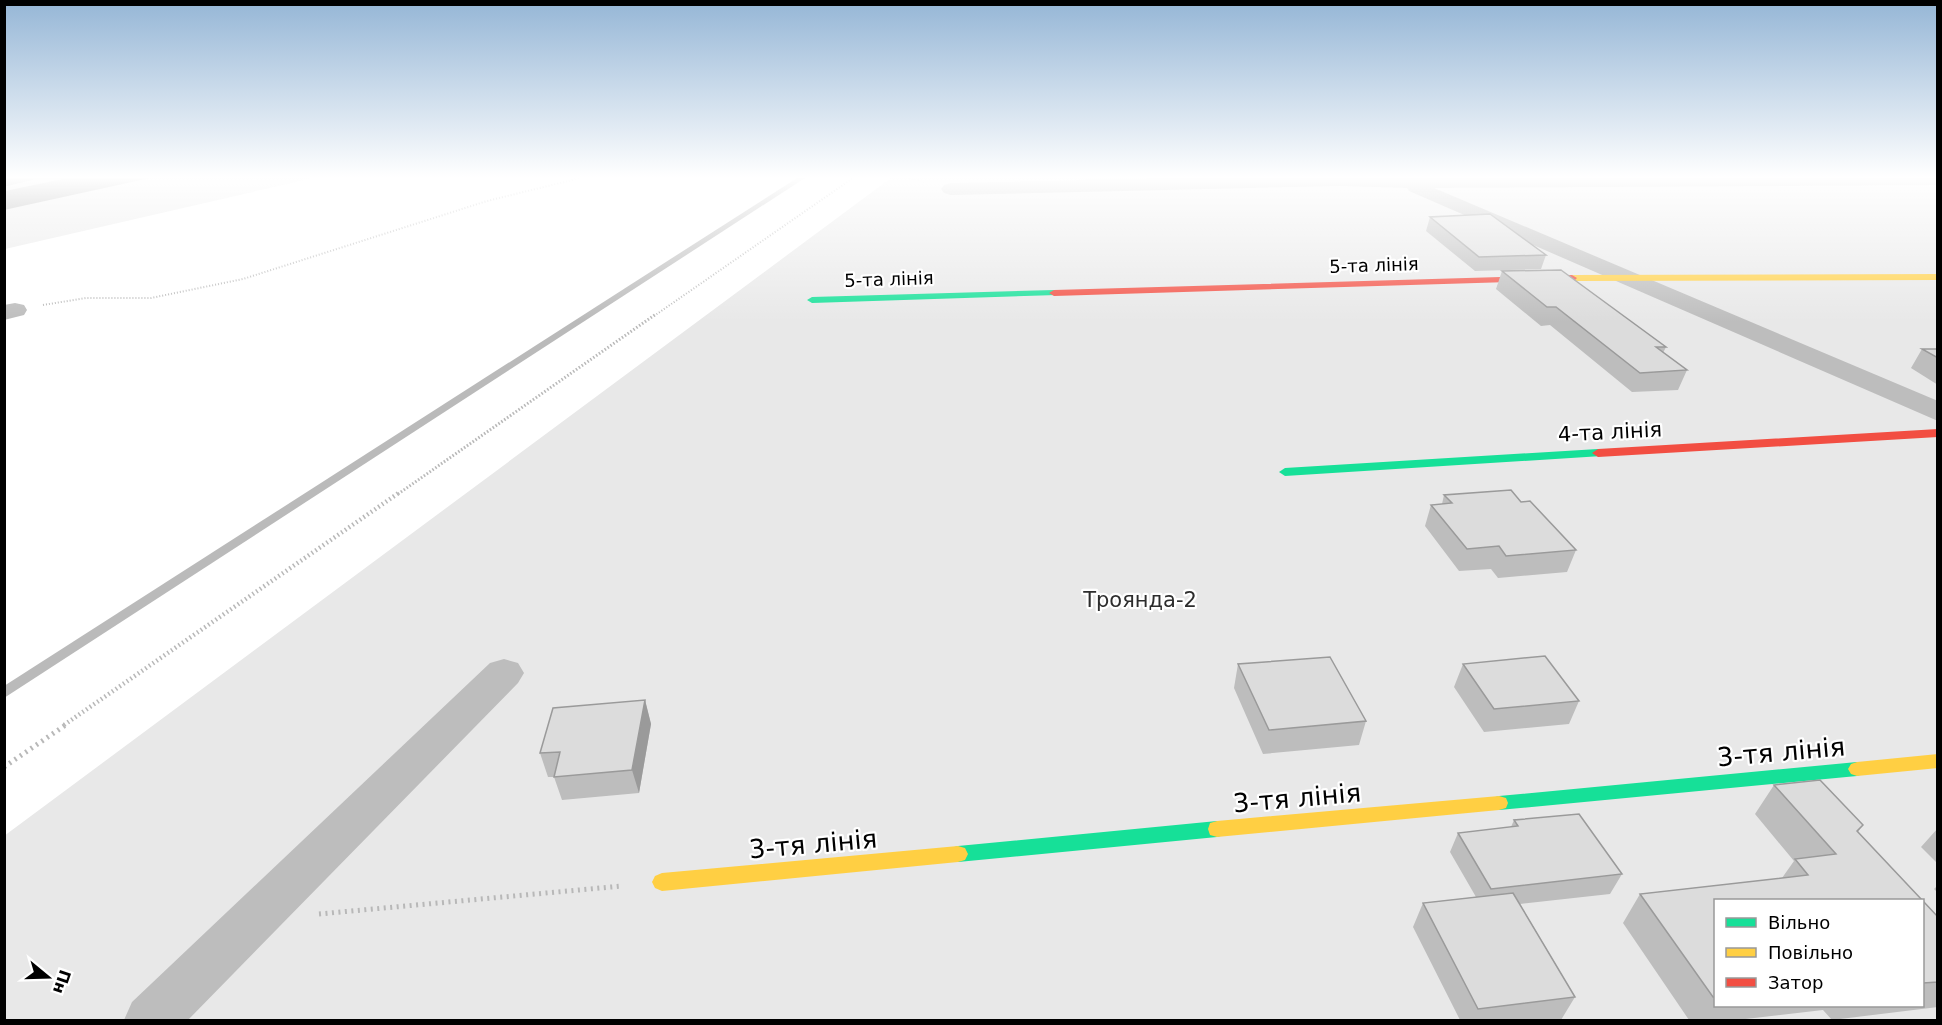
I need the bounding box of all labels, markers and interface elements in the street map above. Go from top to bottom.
street label: 5-та лінія [1329,253,1419,277]
street label: 5-та лінія [844,267,934,291]
street label: 4-та лінія [1557,417,1663,447]
park label: Троянда-2 [1082,588,1197,612]
street label: 3-тя лінія [1716,731,1846,773]
street label: 3-тя лінія [1232,777,1362,819]
street label: 3-тя лінія [748,823,878,865]
legend [1714,899,1924,1007]
text: Вільно [1768,912,1830,933]
text: Повільно [1768,942,1853,963]
north arrow [18,947,78,1007]
text: Пн [49,967,75,996]
text: Затор [1768,972,1824,993]

